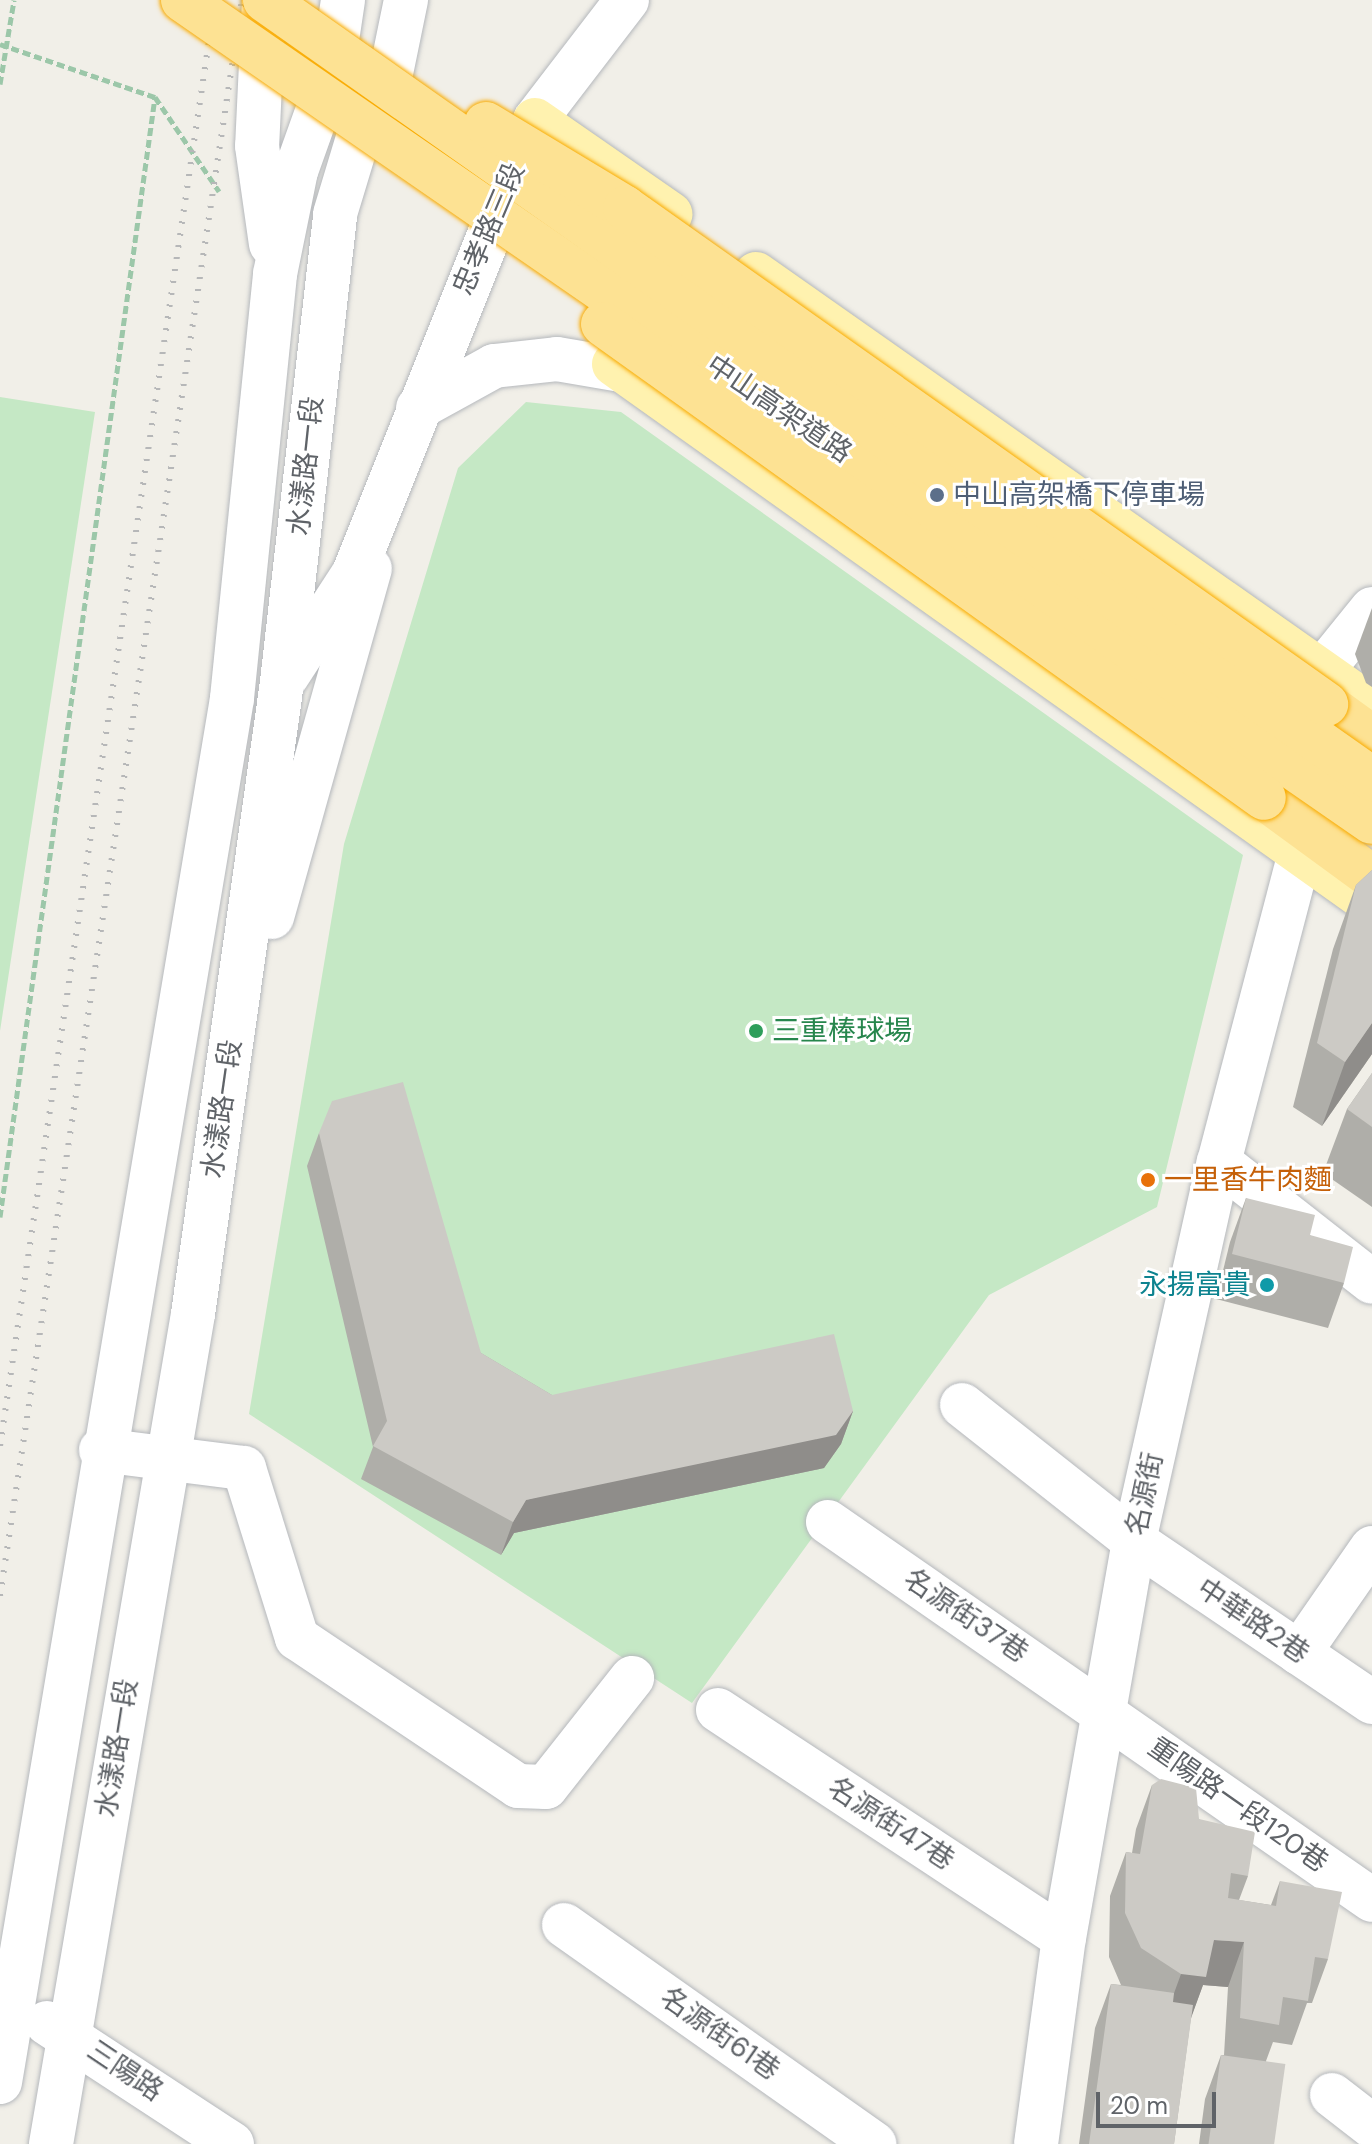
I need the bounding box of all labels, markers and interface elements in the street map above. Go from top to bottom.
street label: 忠孝路三段 [446,158,532,300]
street label: 中山高架道路 [700,348,858,470]
street label: 水漾路一段 [282,395,330,537]
place label: 中山高架橋下停車場 [953,478,1205,512]
marker: 中山高架橋下停車場 [928,486,946,504]
place label: 三重棒球場 [772,1014,912,1048]
marker: 三重棒球場 [747,1022,765,1040]
street label: 水漾路一段 [196,1037,248,1181]
place label: 一里香牛肉麵 [1164,1163,1332,1197]
marker: 一里香牛肉麵 [1139,1171,1157,1189]
place label: 永揚富貴 [1139,1268,1251,1302]
marker: 永揚富貴 [1258,1276,1276,1294]
street label: 名源街 [1120,1449,1170,1539]
street label: 名源街37巷 [897,1562,1035,1670]
street label: 中華路2巷 [1190,1571,1316,1671]
street label: 水漾路一段 [89,1676,145,1820]
street label: 重陽路一段120巷 [1142,1731,1334,1879]
street label: 名源街47巷 [821,1771,961,1877]
street label: 名源街61巷 [654,1981,786,2087]
street label: 三陽路 [81,2034,169,2108]
scale bar [1100,2076,1220,2126]
text: 20 m [1110,2090,1168,2121]

